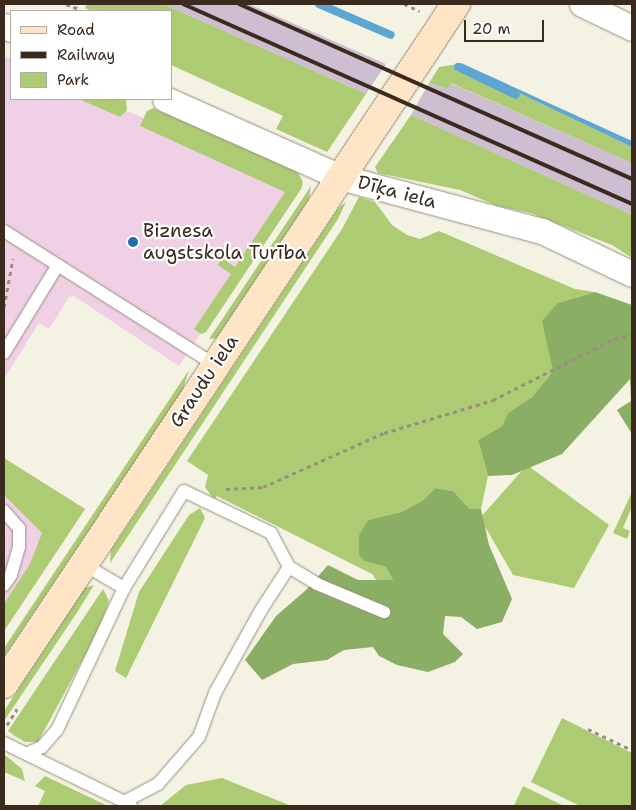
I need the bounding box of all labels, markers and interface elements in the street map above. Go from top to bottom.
legend [10,10,172,100]
scale bar [466,10,546,42]
text: 20 m [472,19,511,39]
text: Road [57,20,95,40]
text: Railway [57,45,115,65]
text: Park [57,70,89,90]
street label: Dīķa iela [355,171,439,213]
place label: Biznesa augstskola Turība [143,220,306,264]
marker: Biznesa augstskola Turība [127,236,139,248]
street label: Graudu iela [165,330,243,432]

